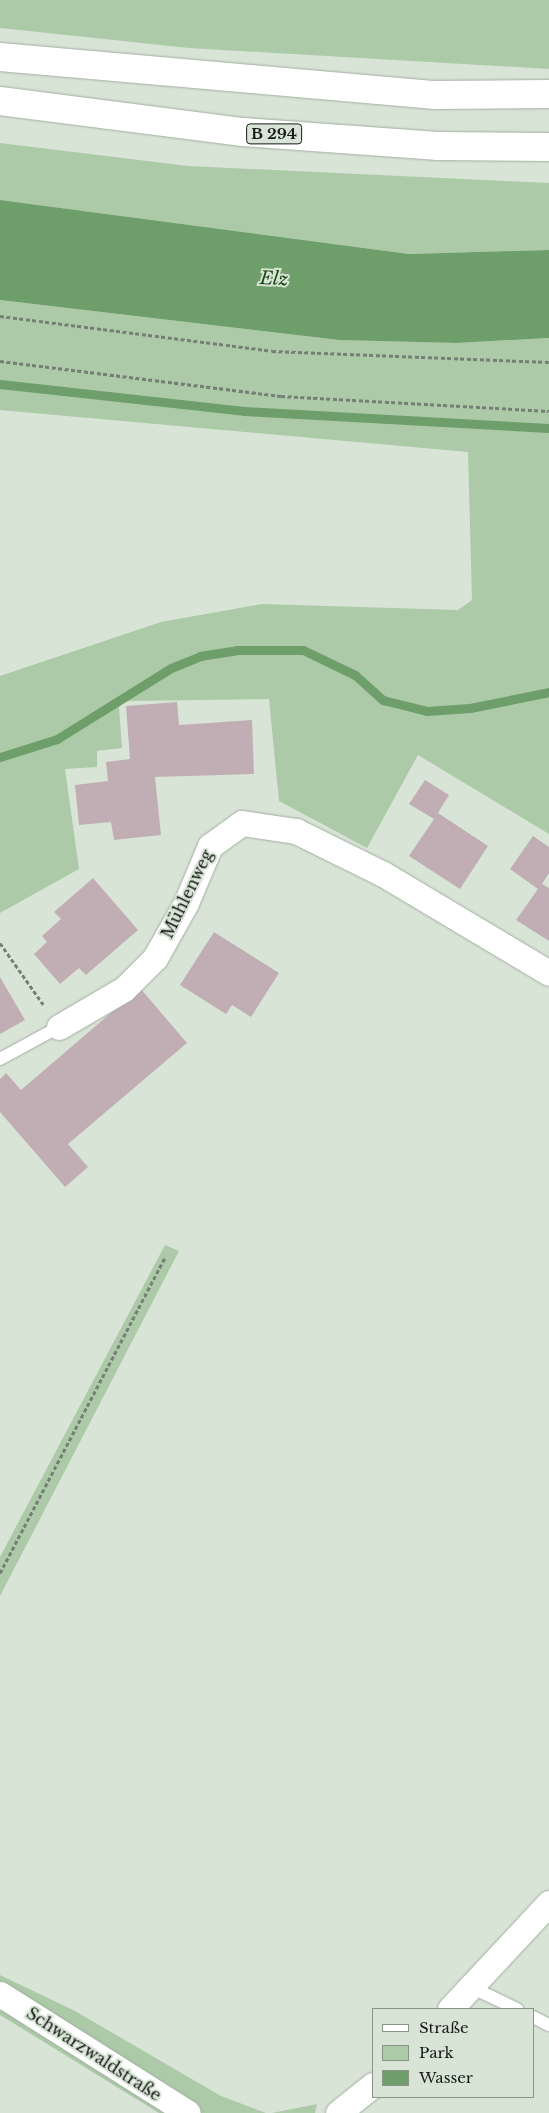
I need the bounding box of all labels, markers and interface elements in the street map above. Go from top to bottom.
road number: B 294 [245,122,303,146]
water label: Elz [259,267,289,291]
street label: Mühlenweg [157,847,217,941]
street label: Schwarzwaldstraße [23,2003,165,2105]
legend [372,2008,534,2098]
text: Straße [419,2018,469,2037]
text: Park [419,2043,454,2062]
text: Wasser [419,2068,473,2087]

